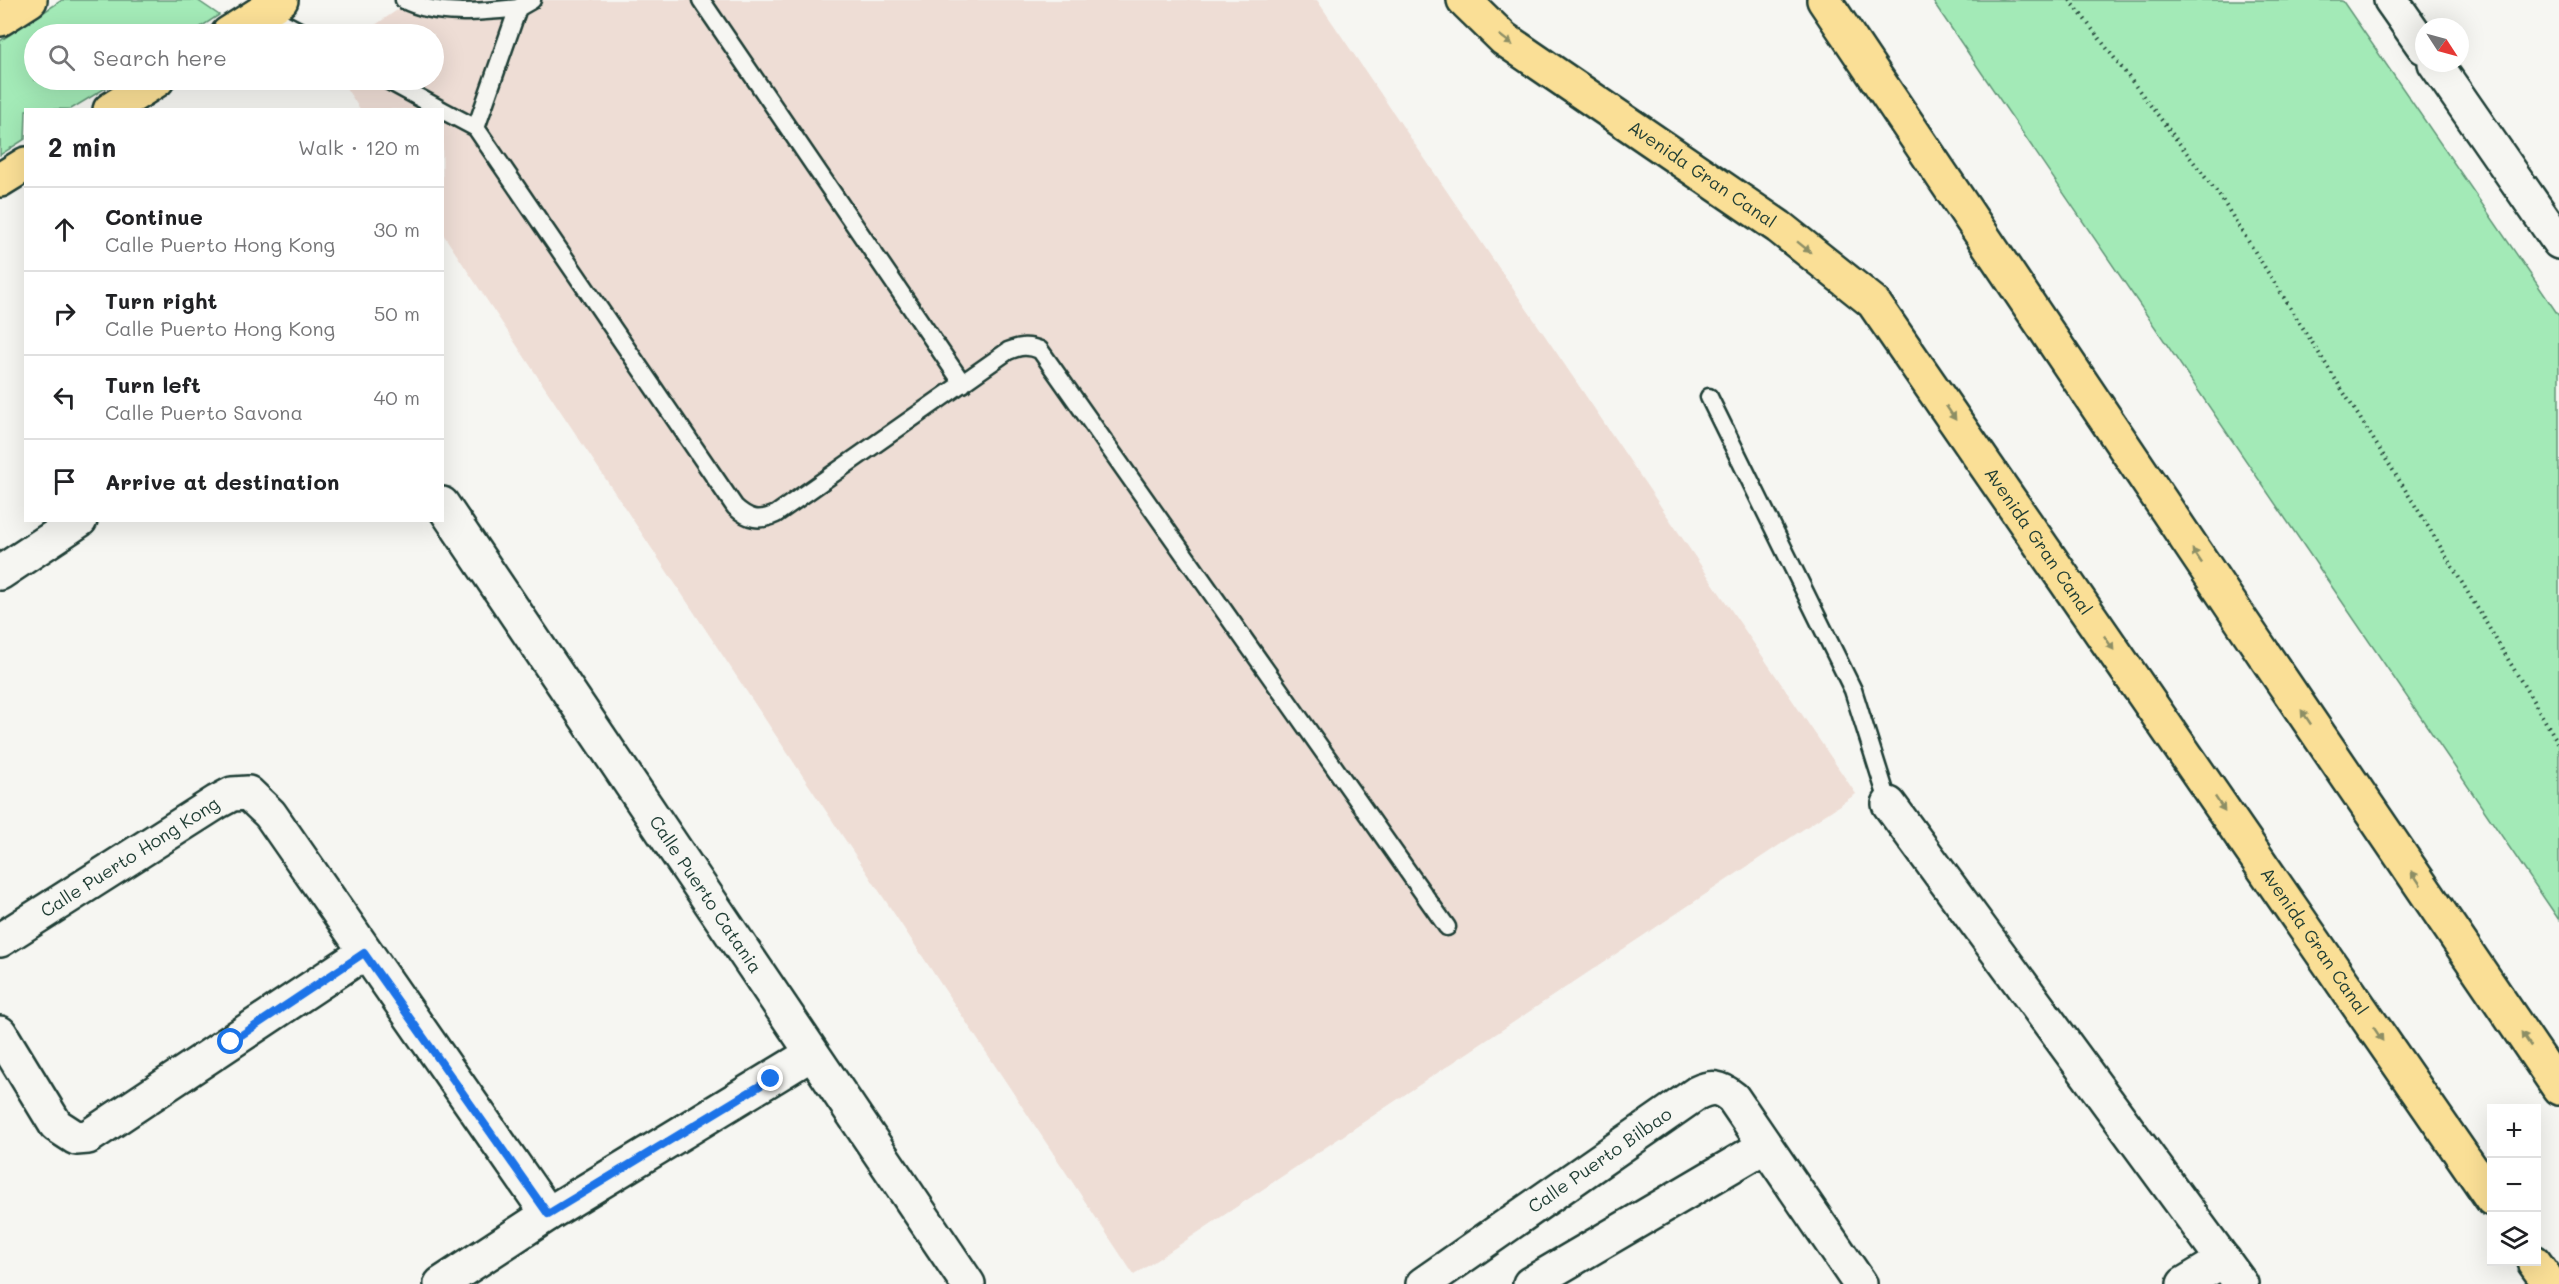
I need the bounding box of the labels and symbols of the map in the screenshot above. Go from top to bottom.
north arrow [2415,18,2469,72]
one-way arrow [1499,33,1514,45]
street label: Avenida Gran Canal [1624,115,1782,233]
one-way arrow [1796,240,1811,253]
one-way arrow [1945,405,1957,421]
street label: Avenida Gran Canal [1980,462,2098,619]
one-way arrow [2191,548,2203,564]
one-way arrow [2103,635,2114,651]
one-way arrow [2300,710,2312,726]
street label: Calle Puerto Hong Kong [36,791,223,922]
one-way arrow [2214,796,2225,812]
street label: Calle Puerto Catania [644,810,768,978]
street label: Avenida Gran Canal [2256,862,2374,1019]
one-way arrow [2410,871,2422,887]
one-way arrow [2372,1025,2384,1041]
route start [217,1028,243,1054]
one-way arrow [2520,1032,2532,1048]
route end [757,1065,783,1091]
street label: Calle Puerto Bilbao [1523,1101,1677,1218]

